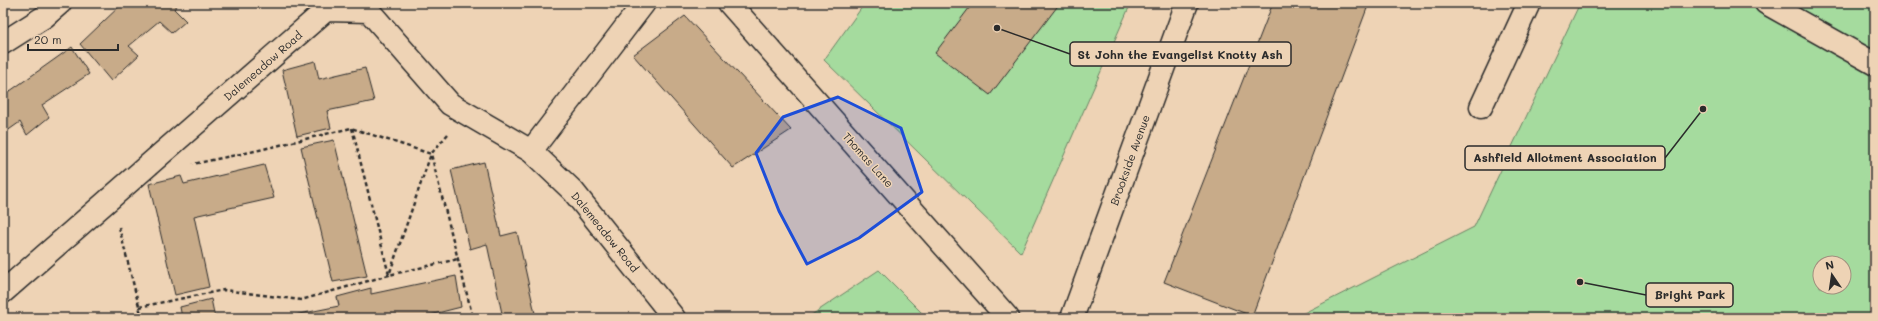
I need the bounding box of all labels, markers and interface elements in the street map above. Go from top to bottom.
scale bar [28,26,118,52]
street label: Dalemeadow Road [220,27,305,104]
text: 20 m [34,31,62,47]
callout: St John the Evangelist Knotty Ash [1070,42,1291,66]
text: St John the Evangelist Knotty Ash [1078,46,1283,62]
street label: Brookside Avenue [1106,112,1153,207]
street label: Thomas Lane [840,129,897,190]
callout: Ashfield Allotment Association [1465,146,1665,170]
text: Ashfield Allotment Association [1473,149,1657,165]
street label: Dalemeadow Road [568,188,642,275]
north arrow [1812,255,1852,295]
text: N [1824,257,1835,273]
callout: Bright Park [1646,283,1733,307]
text: Bright Park [1655,286,1725,302]

